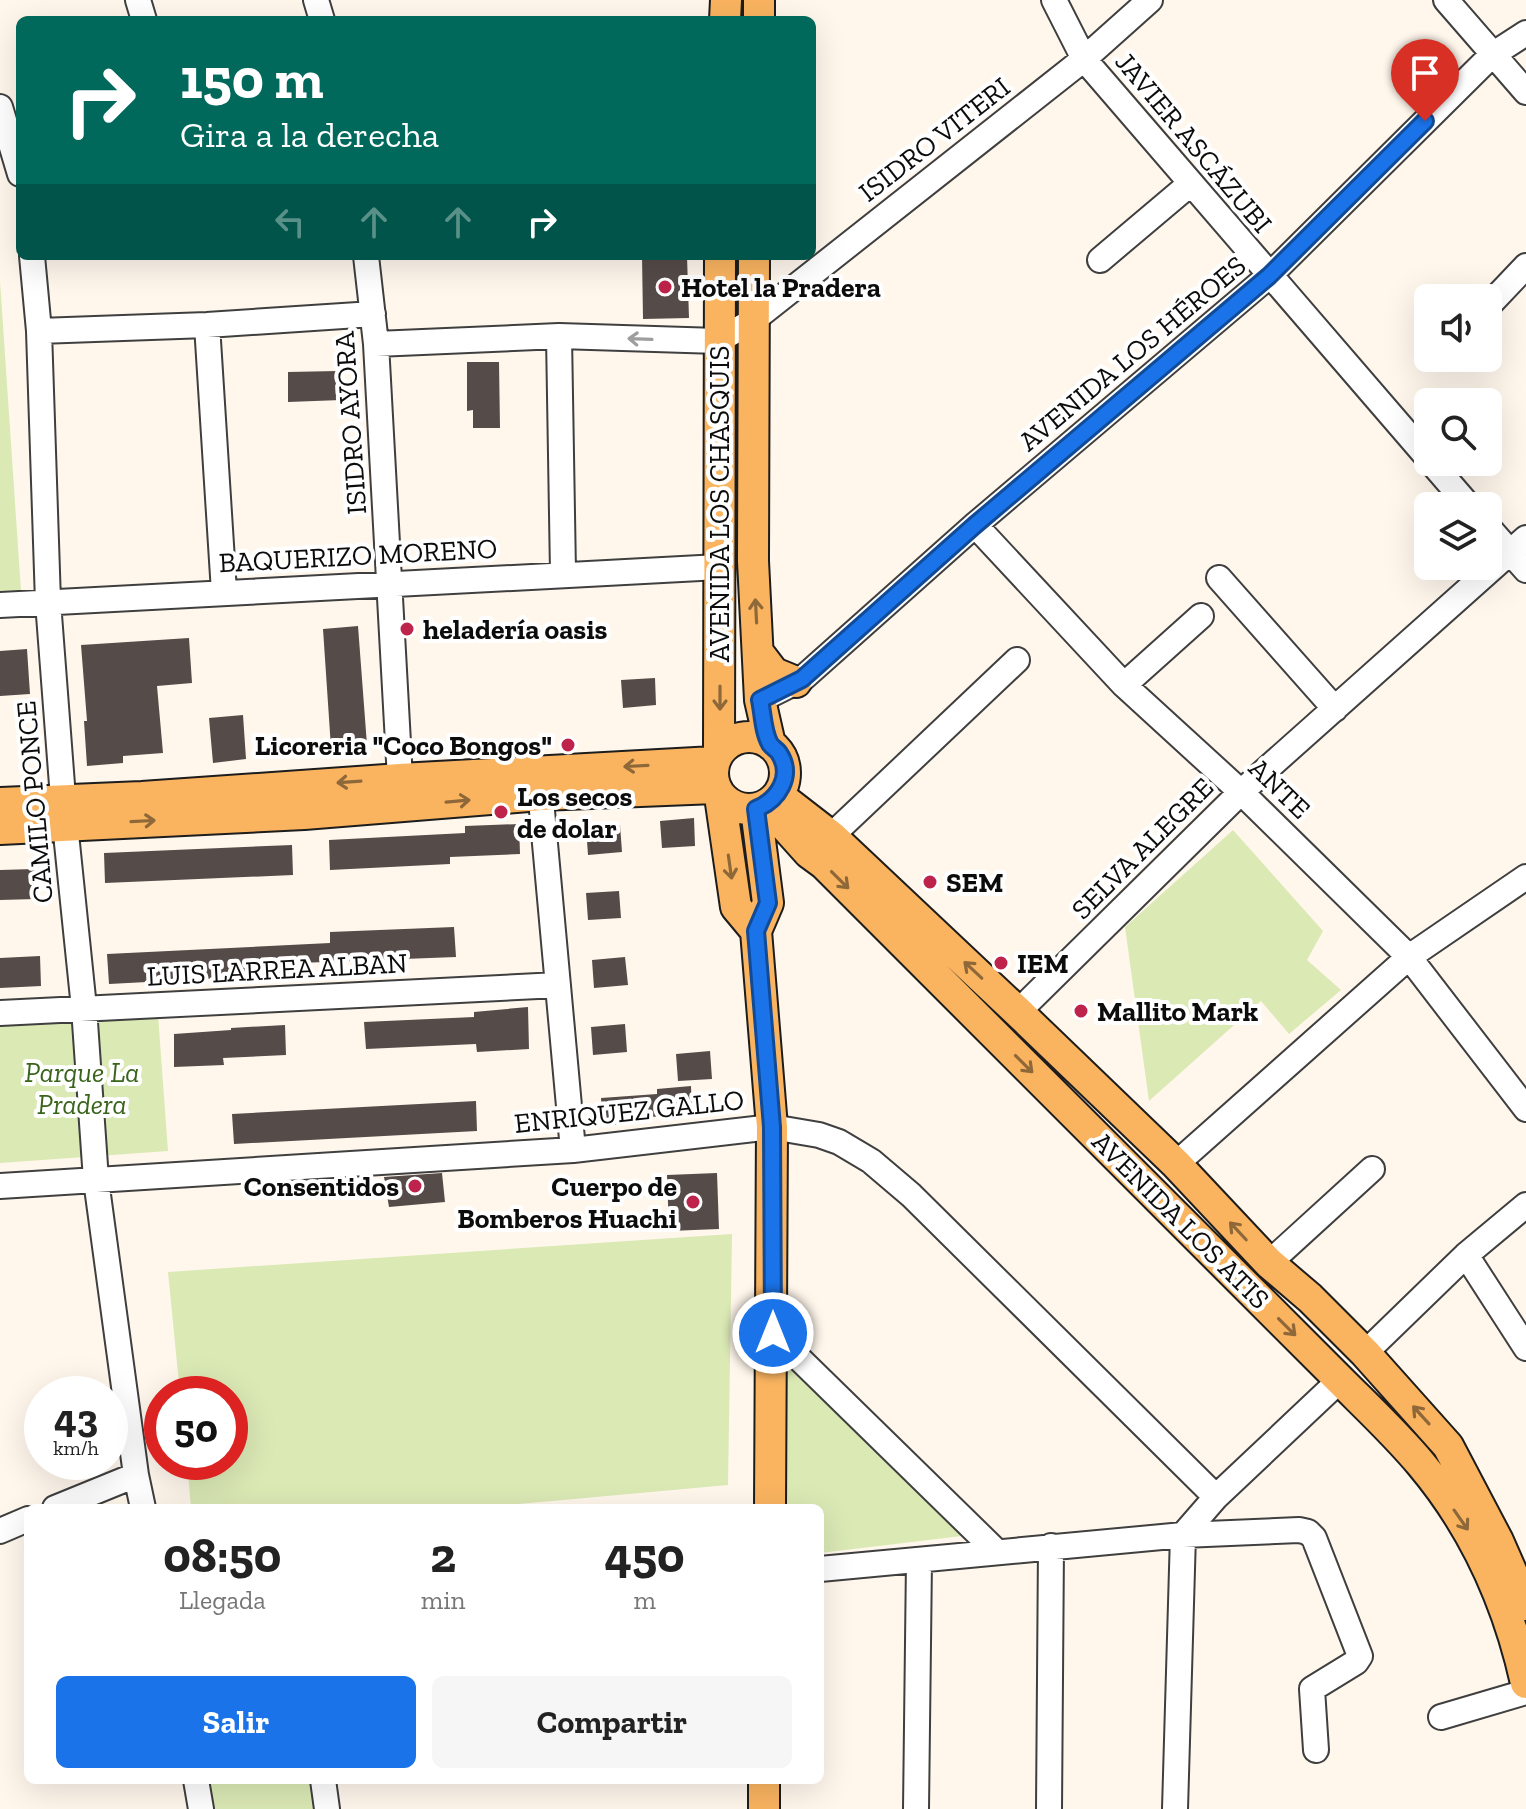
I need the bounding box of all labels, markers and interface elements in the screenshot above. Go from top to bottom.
pin [1391,39,1459,121]
text: 150 m [180,45,324,112]
street label: JAVIER ASCÁZUBI [1108,45,1279,239]
icon: right [48,48,152,152]
icon: arrive [1403,51,1447,95]
street label: ISIDRO VITERI [852,70,1016,209]
text: Gira a la derecha [180,113,439,156]
icon: left [268,200,312,244]
icon: ahead [352,200,396,244]
icon: ahead [436,200,480,244]
icon: right [520,200,564,244]
street label: AVENIDA LOS HÉROES [1012,249,1253,458]
place label: Hotel la Pradera [681,271,881,304]
marker: Hotel la Pradera [656,278,674,296]
map controls [1414,284,1502,580]
button: sound [1414,284,1502,372]
street label: ISIDRO AYORA [328,330,373,515]
one-way arrow [627,331,654,346]
street label: AVENIDA LOS CHASQUIS [703,346,736,662]
button: search [1414,388,1502,476]
button: layers [1414,492,1502,580]
street label: BAQUERIZO MORENO [218,532,498,579]
one-way arrow [748,598,763,625]
place label: heladería oasis [423,613,608,646]
marker: heladería oasis [398,620,416,638]
one-way arrow [712,684,728,711]
street label: CAMILO PONCE [9,699,60,905]
place label: Licoreria "Coco Bongos" [255,729,552,762]
marker: Licoreria "Coco Bongos" [559,736,577,754]
street label: ANTE [1242,751,1317,825]
one-way arrow [623,759,650,774]
street label: SELVA ALEGRE [1065,771,1220,926]
one-way arrow [336,775,363,790]
place label: Los secos de dolar [517,780,633,845]
one-way arrow [444,793,471,808]
marker: Los secos de dolar [492,803,510,821]
one-way arrow [129,813,156,828]
one-way arrow [723,854,738,879]
place label: SEM [946,866,1003,899]
one-way arrow [830,870,849,889]
marker: SEM [921,873,939,891]
street label: LUIS LARREA ALBAN [146,946,408,993]
place label: IEM [1017,947,1069,980]
marker: IEM [992,954,1010,972]
one-way arrow [963,960,983,979]
place label: Mallito Mark [1097,995,1259,1028]
marker: Mallito Mark [1072,1002,1090,1020]
one-way arrow [1014,1054,1033,1073]
park label: Parque La Pradera [25,1056,139,1121]
street label: ENRIQUEZ GALLO [513,1083,745,1140]
street label: AVENIDA LOS ATIS [1085,1125,1276,1316]
place label: Consentidos [244,1170,399,1203]
place label: Cuerpo de Bomberos Huachi [457,1170,677,1235]
marker: Consentidos [406,1177,424,1195]
marker: Cuerpo de Bomberos Huachi [684,1193,702,1211]
one-way arrow [1230,1221,1248,1241]
position arrow [731,1291,815,1375]
one-way arrow [1278,1317,1297,1337]
speed limit sign: 50 [144,1376,248,1480]
text: 43 [54,1394,98,1442]
one-way arrow [1412,1406,1430,1426]
text: km/h [53,1436,99,1460]
one-way arrow [1453,1508,1469,1530]
text: 08:50 [163,1527,281,1584]
text: 2 [430,1527,456,1584]
text: 450 [605,1527,685,1584]
text: Llegada [179,1584,266,1616]
text: min [421,1584,465,1616]
text: m [633,1584,656,1616]
button: Salir [56,1676,416,1768]
button: Compartir [432,1676,792,1768]

